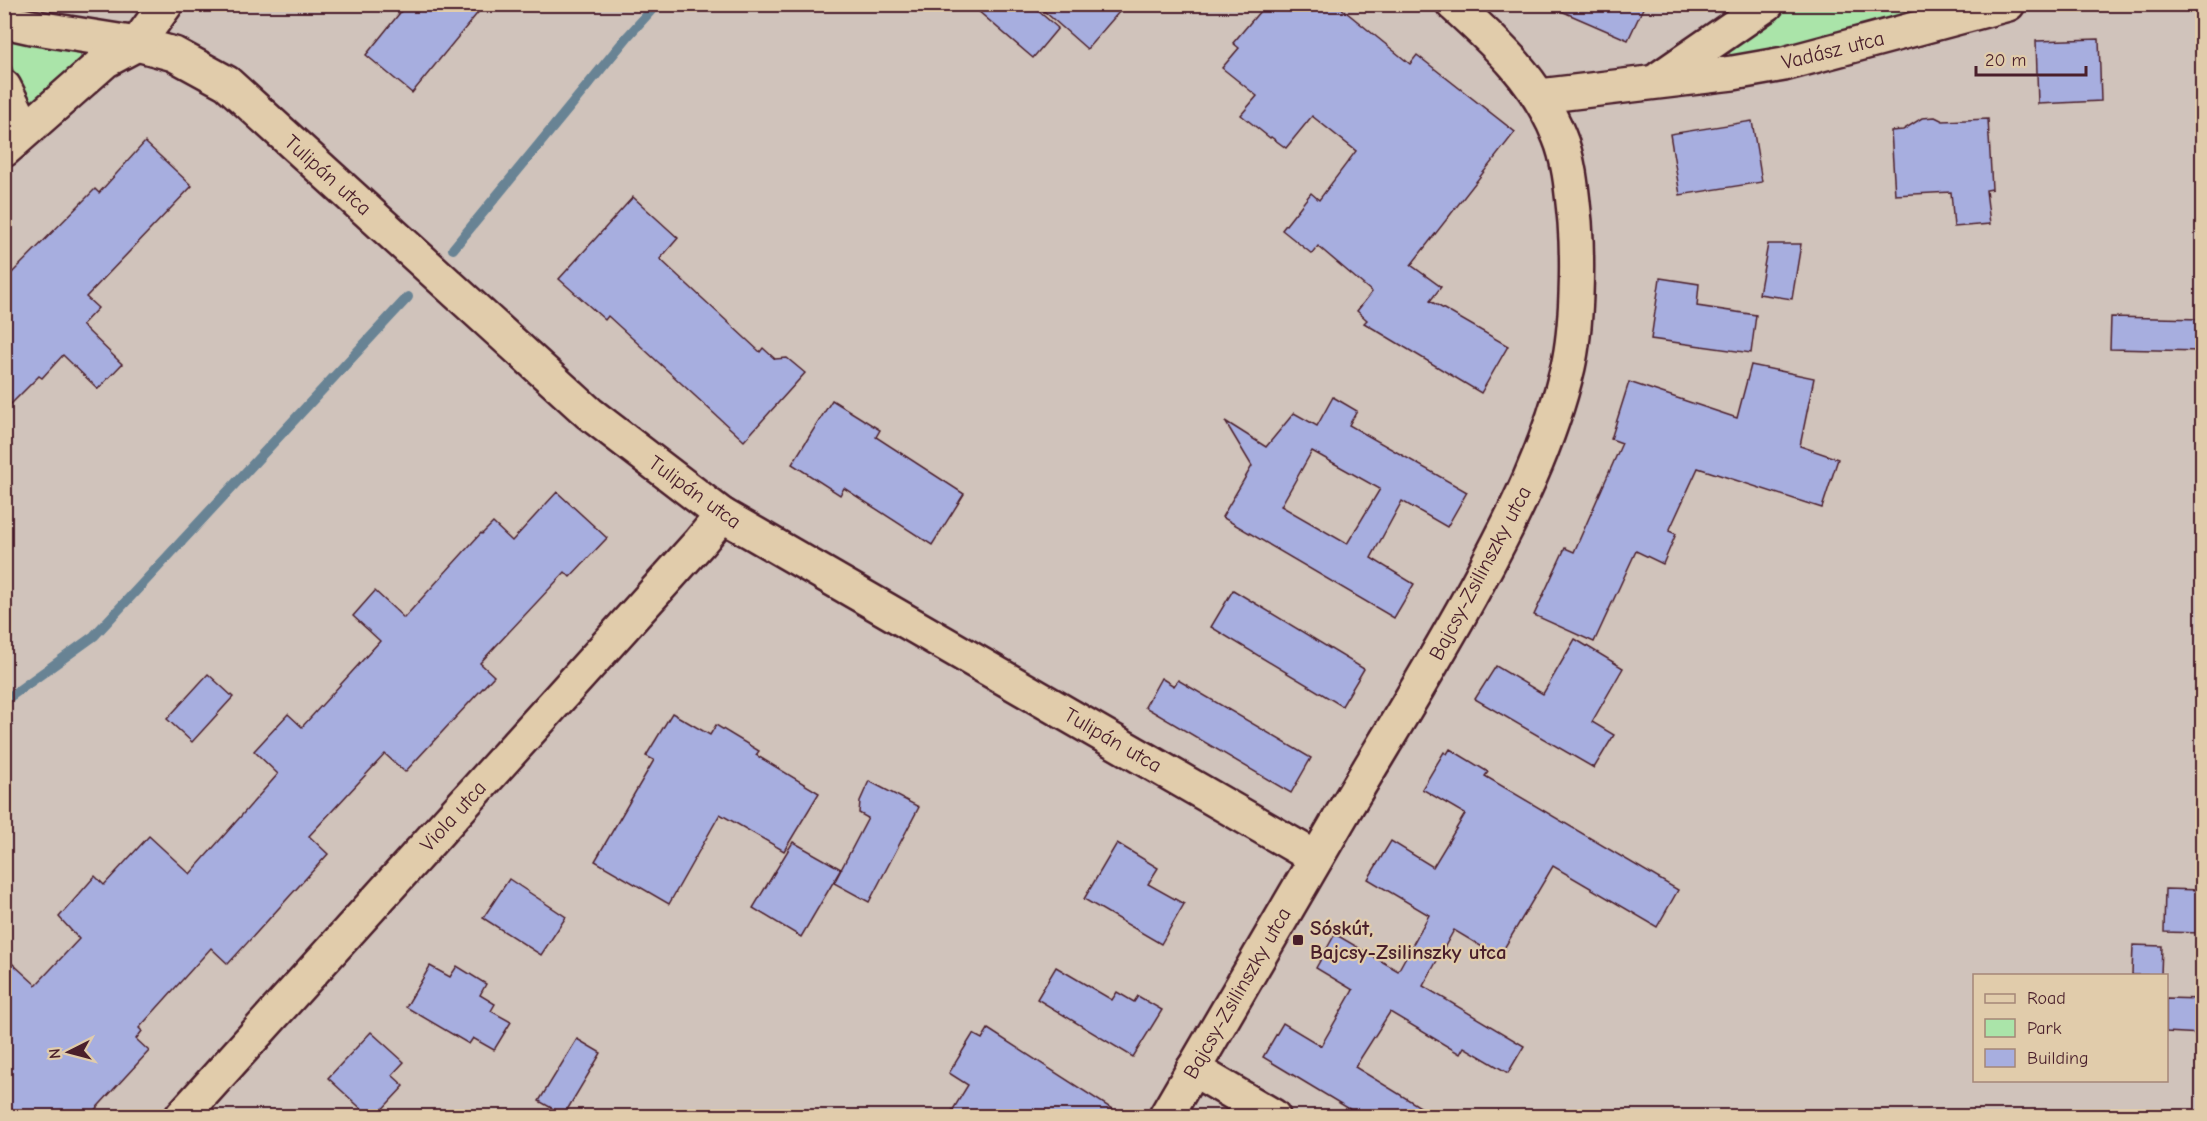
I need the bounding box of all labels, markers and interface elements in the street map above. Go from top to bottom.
street label: Vadász utca [1779,26,1887,74]
scale bar [1976,39,2086,77]
text: 20 m [1985,50,2026,71]
street label: Tulipán utca [280,130,376,220]
street label: Tulipán utca [644,450,746,534]
street label: Bajcsy-Zsilinszky utca [1424,482,1536,664]
street label: Tulipán utca [1060,702,1166,778]
street label: Viola utca [415,776,491,856]
street label: Bajcsy-Zsilinszky utca [1178,903,1296,1083]
place label: Sóskút, Bajcsy-Zsilinszky utca [1310,916,1507,964]
marker: Sóskút, Bajcsy-Zsilinszky utca [1291,933,1305,947]
legend [1973,974,2168,1082]
text: Road [2027,988,2066,1009]
text: Park [2027,1018,2062,1039]
north arrow [39,1022,99,1082]
text: N [46,1047,65,1060]
text: Building [2027,1048,2089,1069]

